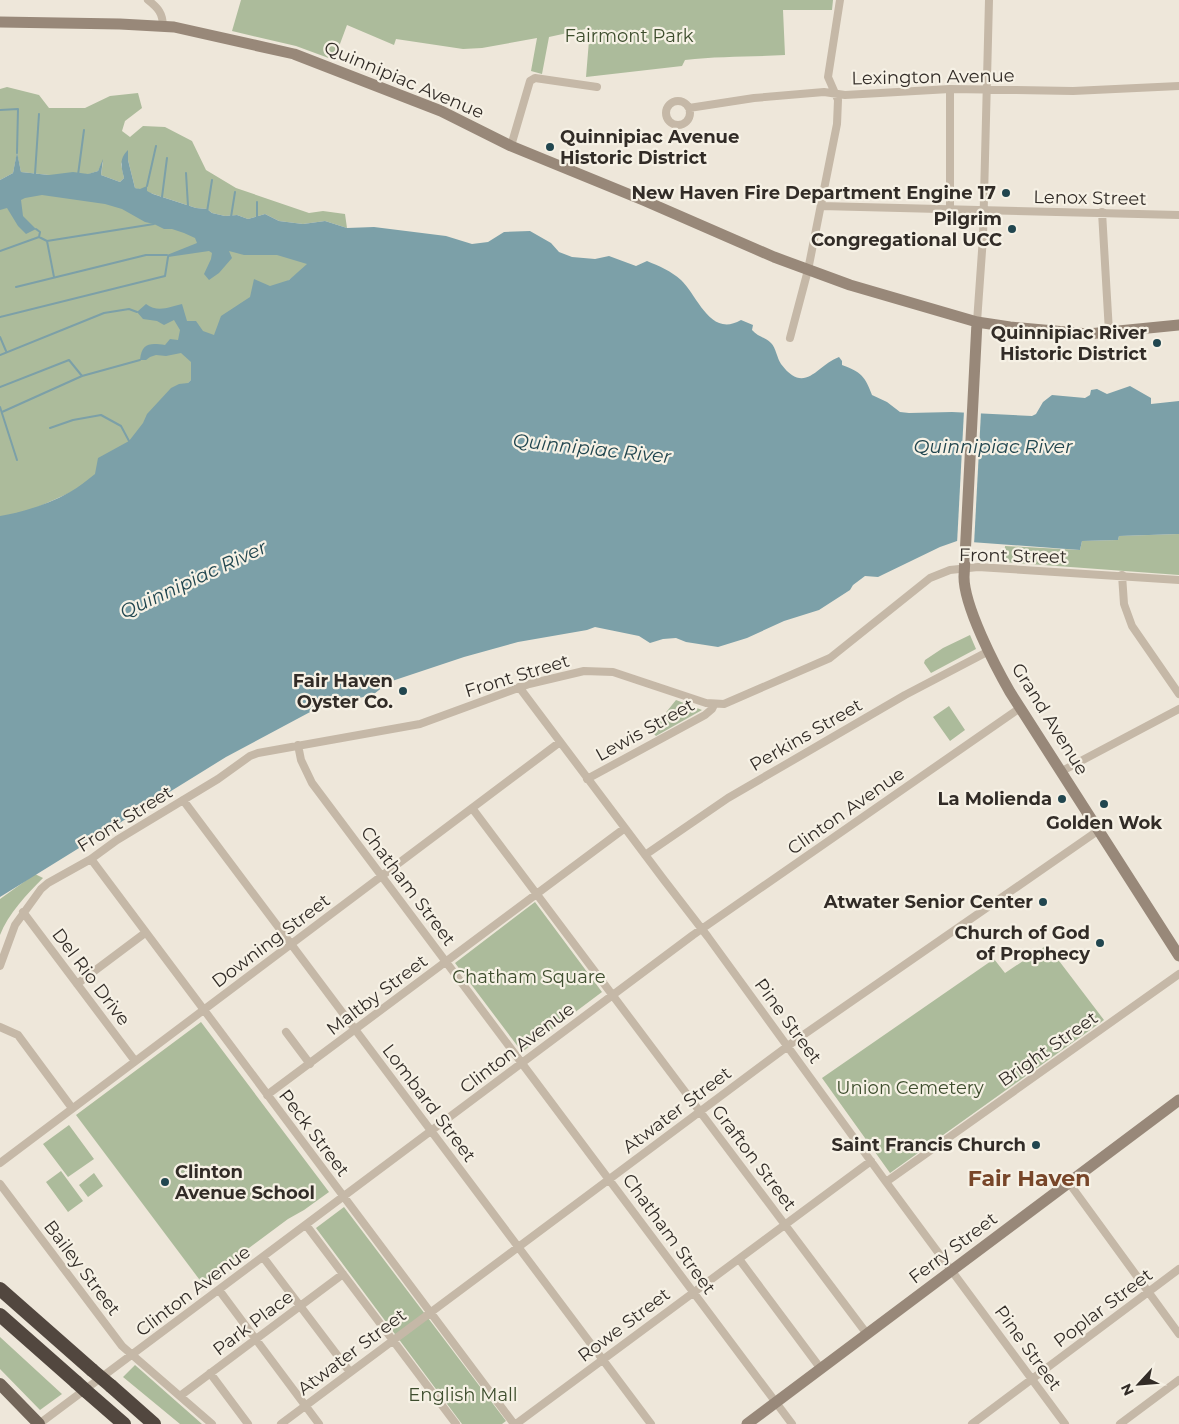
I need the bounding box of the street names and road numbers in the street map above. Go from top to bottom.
street label: Quinnipiac Avenue [321,36,487,124]
street label: Lexington Avenue [851,65,1015,89]
street label: Lenox Street [1033,186,1147,210]
street label: Front Street [959,544,1067,568]
street label: Front Street [462,650,572,702]
street label: Grand Avenue [1007,659,1093,779]
street label: Lewis Street [592,694,698,766]
street label: Perkins Street [746,694,866,776]
street label: Clinton Avenue [783,762,909,859]
street label: Front Street [73,781,177,857]
street label: Chatham Street [356,822,460,950]
street label: Downing Street [208,889,334,993]
street label: Del Rio Drive [47,924,135,1030]
street label: Maltby Street [322,950,432,1040]
street label: Pine Street [750,974,826,1068]
street label: Clinton Avenue [455,998,579,1098]
street label: Bright Street [994,1007,1102,1091]
street label: Lombard Street [378,1040,480,1166]
street label: Atwater Street [618,1062,736,1158]
street label: Peck Street [274,1085,354,1181]
street label: Grafton Street [707,1101,801,1215]
street label: Chatham Street [618,1169,720,1299]
street label: Ferry Street [904,1208,1002,1288]
street label: Bailey Street [39,1216,125,1320]
street label: Clinton Avenue [131,1241,255,1341]
street label: Poplar Street [1049,1264,1157,1352]
street label: Rowe Street [574,1283,674,1367]
street label: Park Place [208,1286,298,1360]
street label: Pine Street [990,1301,1066,1395]
street label: Atwater Street [293,1304,411,1400]

